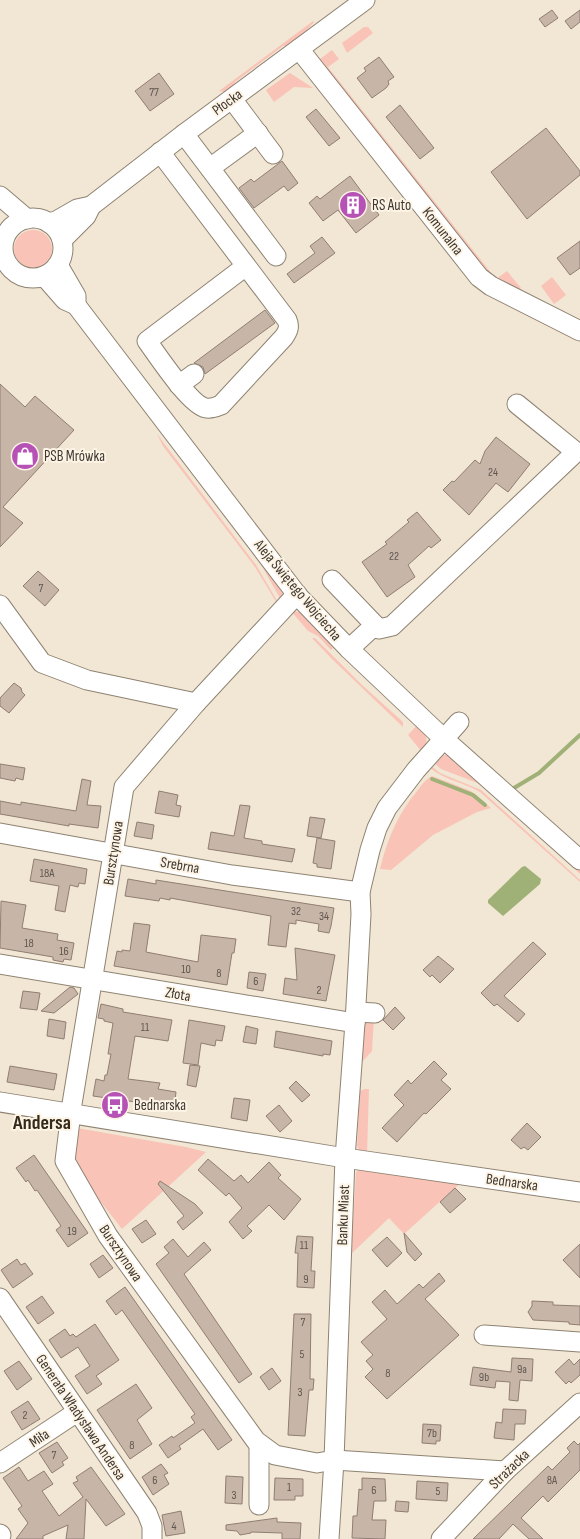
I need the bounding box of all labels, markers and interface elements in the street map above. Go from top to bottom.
house number: 77 [149,85,159,100]
street label: Płocka [208,85,246,120]
building icon: RS Auto [338,190,368,220]
place label: RS Auto [372,196,411,215]
street label: Komunalna [418,203,467,259]
shop icon: PSB Mrówka [10,441,40,471]
place label: PSB Mrówka [44,447,105,466]
house number: 24 [488,465,498,480]
street label: Aleja Świętego Wojciecha [249,535,346,645]
house number: 22 [389,549,399,564]
house number: 7 [39,581,44,596]
street label: Bursztynowa [99,819,128,886]
street label: Srebrna [159,853,201,878]
house number: 18A [40,866,55,881]
house number: 32 [291,904,301,919]
house number: 34 [319,909,329,924]
house number: 18 [24,936,34,951]
house number: 16 [59,944,69,959]
house number: 10 [181,962,191,977]
house number: 8 [216,966,222,981]
house number: 6 [253,974,259,989]
street label: Złota [164,983,192,1006]
house number: 2 [317,983,322,998]
house number: 11 [141,1020,150,1035]
bus stop icon: Bednarska [100,1090,130,1120]
place label: Bednarska [134,1096,186,1115]
district label: Andersa [12,1111,71,1135]
street label: Bednarska [485,1169,539,1196]
street label: Banku Miast [333,1184,354,1246]
street label: Bursztynowa [95,1221,147,1286]
house number: 19 [67,1224,77,1239]
house number: 11 [300,1238,309,1253]
house number: 9 [303,1272,309,1287]
house number: 7 [301,1315,306,1330]
house number: 5 [300,1347,305,1362]
street label: Generała Władysława Andersa [31,1351,130,1484]
house number: 9a [517,1362,527,1377]
house number: 8 [385,1366,391,1381]
house number: 9b [479,1370,489,1385]
house number: 3 [297,1385,303,1400]
house number: 2 [23,1408,28,1423]
street label: Miła [26,1425,53,1452]
house number: 7b [427,1426,437,1441]
house number: 8 [129,1438,135,1453]
street label: Strażacka [485,1445,534,1493]
house number: 7 [52,1448,57,1463]
house number: 6 [152,1473,158,1488]
house number: 8A [547,1473,558,1488]
house number: 1 [287,1480,292,1495]
house number: 6 [371,1483,377,1498]
house number: 5 [436,1484,441,1499]
house number: 3 [231,1488,237,1503]
house number: 4 [171,1519,177,1534]

